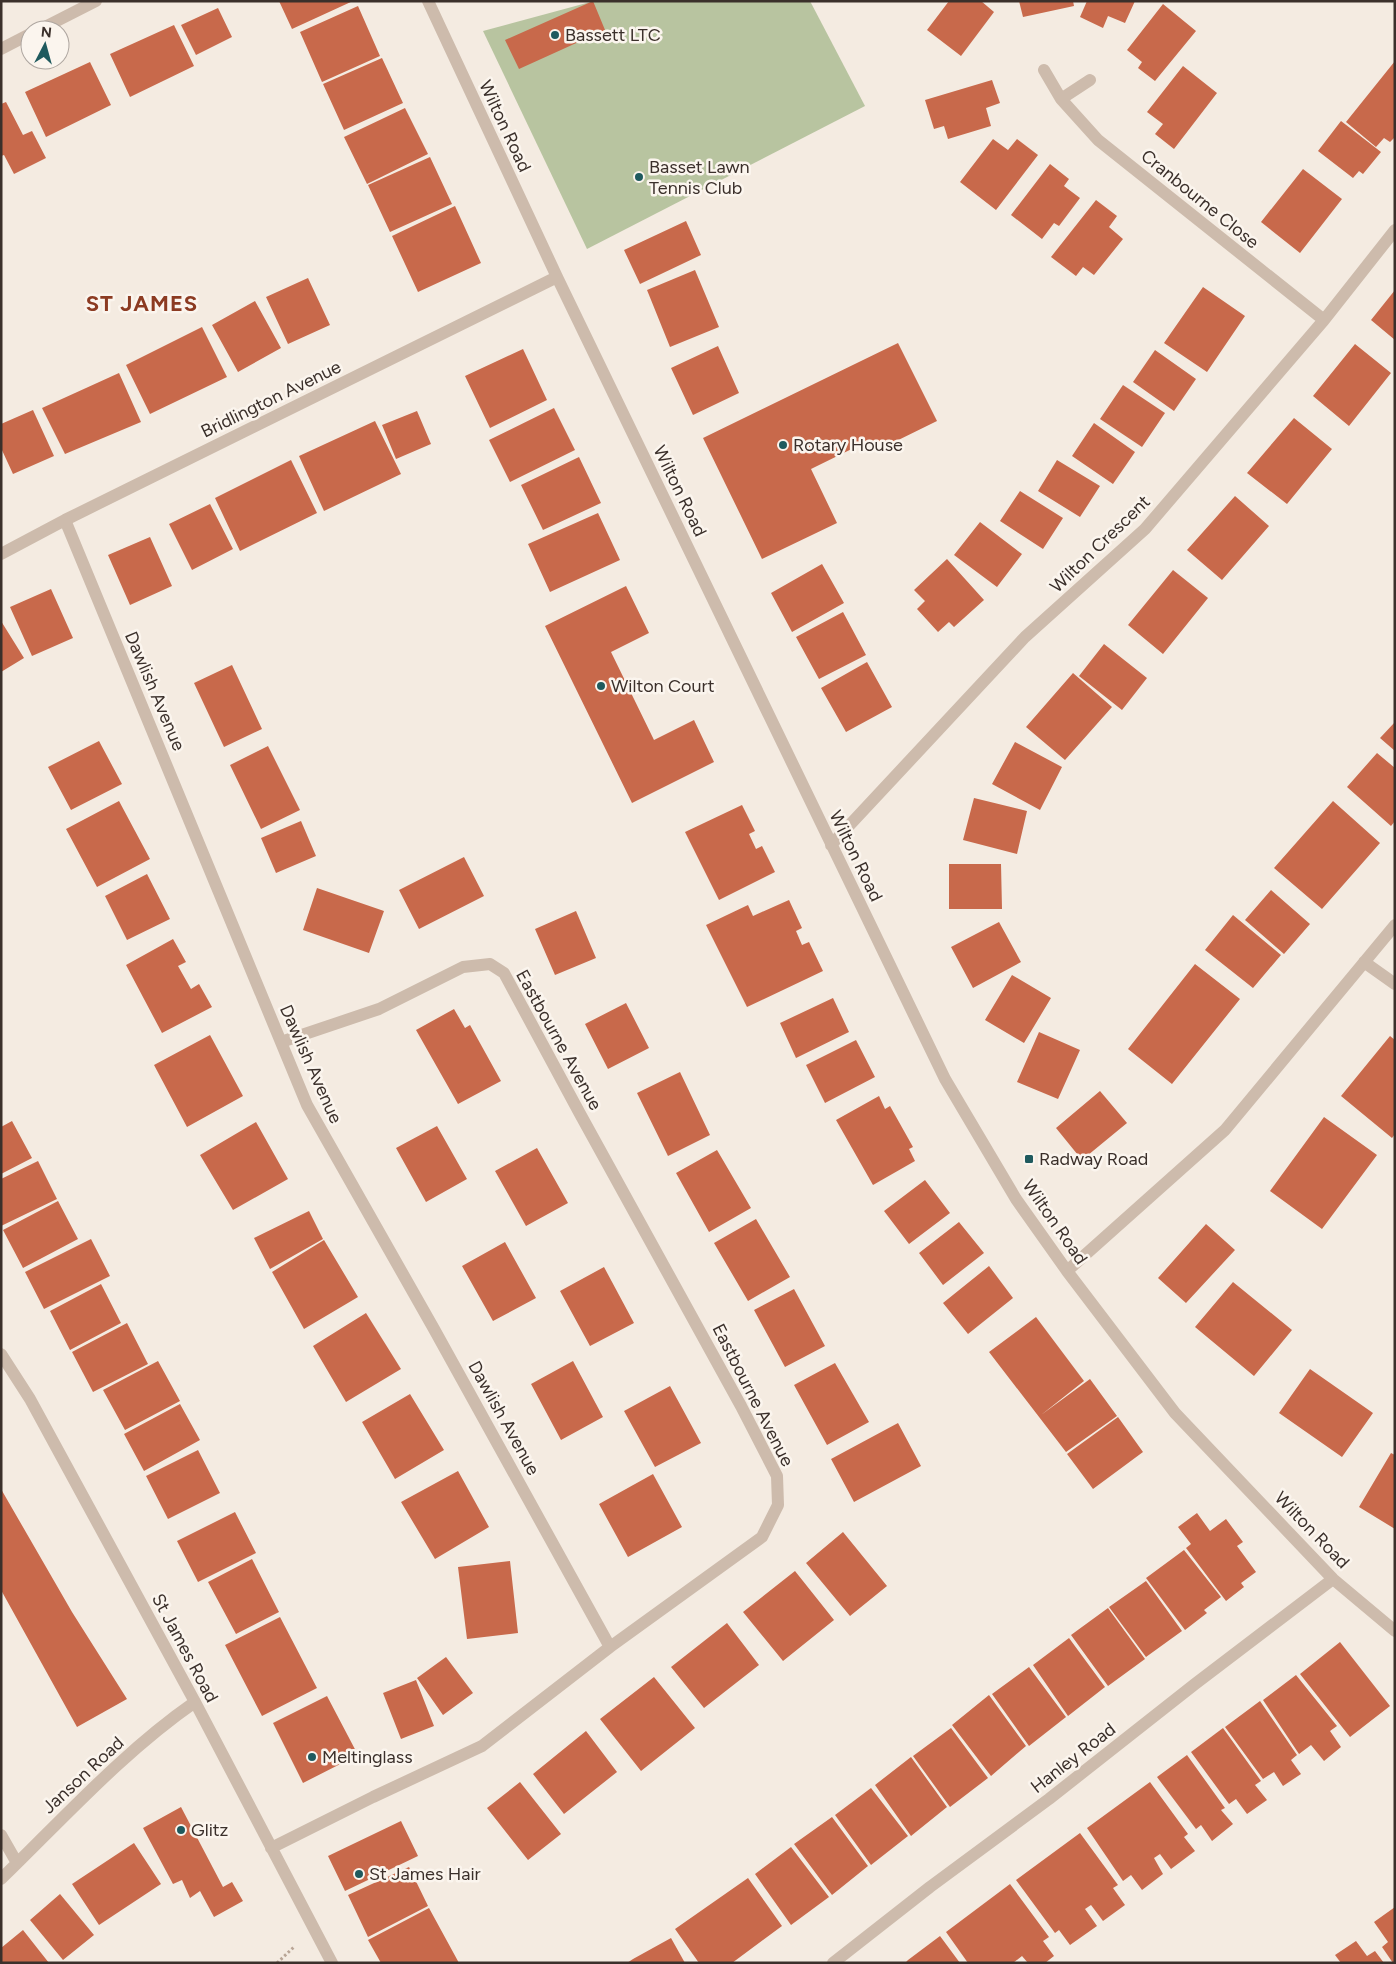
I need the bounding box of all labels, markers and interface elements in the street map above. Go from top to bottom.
north arrow [20,20,70,70]
text: N [40,24,53,42]
place label: Bassett LTC [565,24,661,46]
marker: Bassett LTC [549,29,561,41]
street label: Wilton Road [474,77,536,175]
street label: Cranbourne Close [1137,145,1264,253]
place label: Basset Lawn Tennis Club [649,156,750,199]
marker: Basset Lawn Tennis Club [633,171,645,183]
district label: ST JAMES [86,290,198,317]
street label: Bridlington Avenue [197,355,345,442]
place label: Rotary House [793,434,903,456]
marker: Rotary House [777,439,789,451]
street label: Wilton Road [649,442,711,540]
street label: Wilton Crescent [1045,491,1155,597]
street label: Dawlish Avenue [120,628,190,754]
place label: Wilton Court [611,675,715,697]
marker: Wilton Court [595,680,607,692]
street label: Wilton Road [825,807,887,905]
street label: Eastbourne Avenue [511,966,607,1114]
street label: Dawlish Avenue [275,1001,347,1127]
place label: Radway Road [1039,1148,1148,1170]
marker: Radway Road [1023,1153,1035,1165]
street label: Wilton Road [1018,1175,1092,1269]
street label: Eastbourne Avenue [707,1320,799,1470]
street label: Dawlish Avenue [463,1357,545,1479]
street label: Wilton Road [1270,1487,1354,1573]
street label: St James Road [147,1590,223,1706]
street label: Hanley Road [1026,1718,1120,1798]
street label: Janson Road [38,1732,128,1818]
place label: Meltinglass [322,1746,413,1768]
marker: Meltinglass [306,1751,318,1763]
place label: Glitz [191,1819,229,1841]
marker: Glitz [175,1824,187,1836]
place label: St James Hair [369,1863,481,1885]
marker: St James Hair [353,1868,365,1880]

